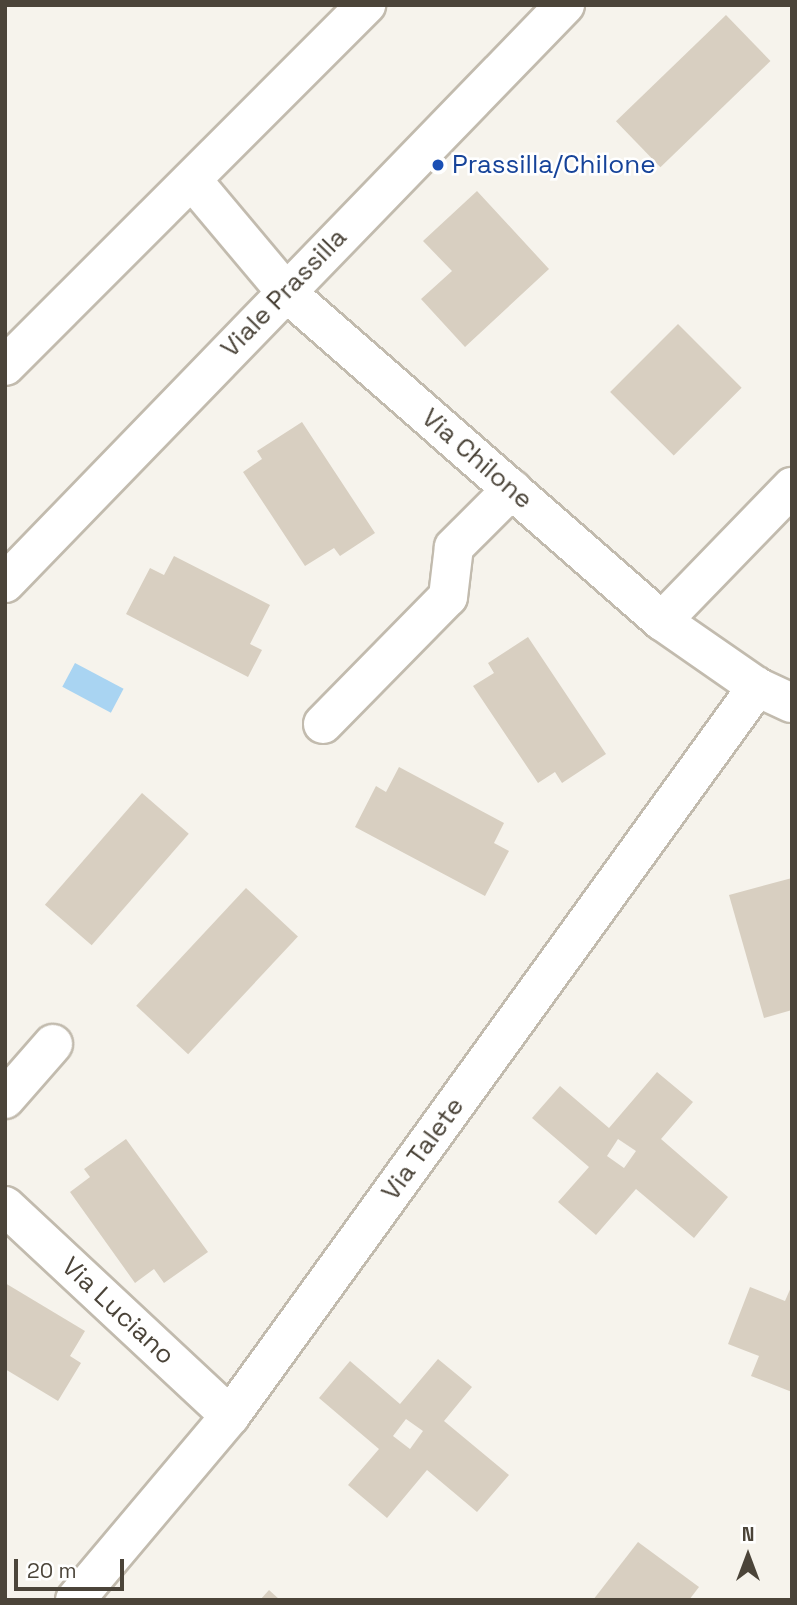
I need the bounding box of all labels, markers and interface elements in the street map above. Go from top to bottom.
place label: Prassilla/Chilone [452,149,656,181]
marker: Prassilla/Chilone [430,157,446,173]
street label: Viale Prassilla [215,222,353,364]
street label: Via Chilone [415,402,539,516]
street label: Via Talete [375,1091,471,1207]
street label: Via Luciano [55,1251,181,1371]
north arrow [713,1521,783,1591]
text: N [742,1522,754,1547]
scale bar [18,1546,128,1590]
text: 20 m [27,1557,77,1584]

